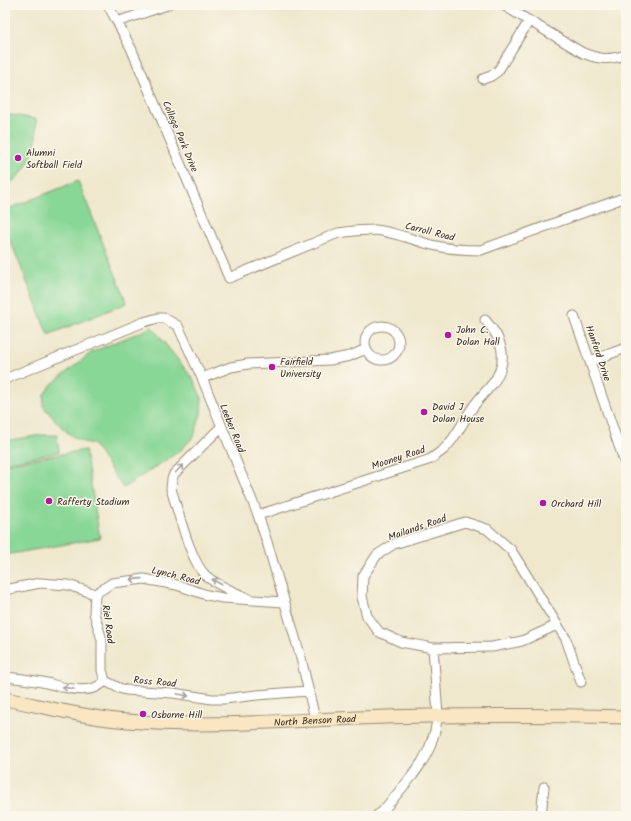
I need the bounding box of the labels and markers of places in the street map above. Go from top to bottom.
place label: Alumni Softball Field [26,145,83,173]
marker: Alumni Softball Field [13,153,23,163]
place label: John C. Dolan Hall [456,322,500,350]
marker: John C. Dolan Hall [443,330,453,340]
place label: Fairfield University [280,354,321,382]
marker: Fairfield University [267,362,277,372]
place label: David J Dolan House [432,399,485,427]
marker: David J Dolan House [419,407,429,417]
place label: Rafferty Stadium [57,494,129,510]
marker: Rafferty Stadium [44,496,54,506]
place label: Orchard Hill [551,496,602,512]
marker: Orchard Hill [538,498,548,508]
place label: Osborne Hill [151,707,203,723]
marker: Osborne Hill [138,709,148,719]

